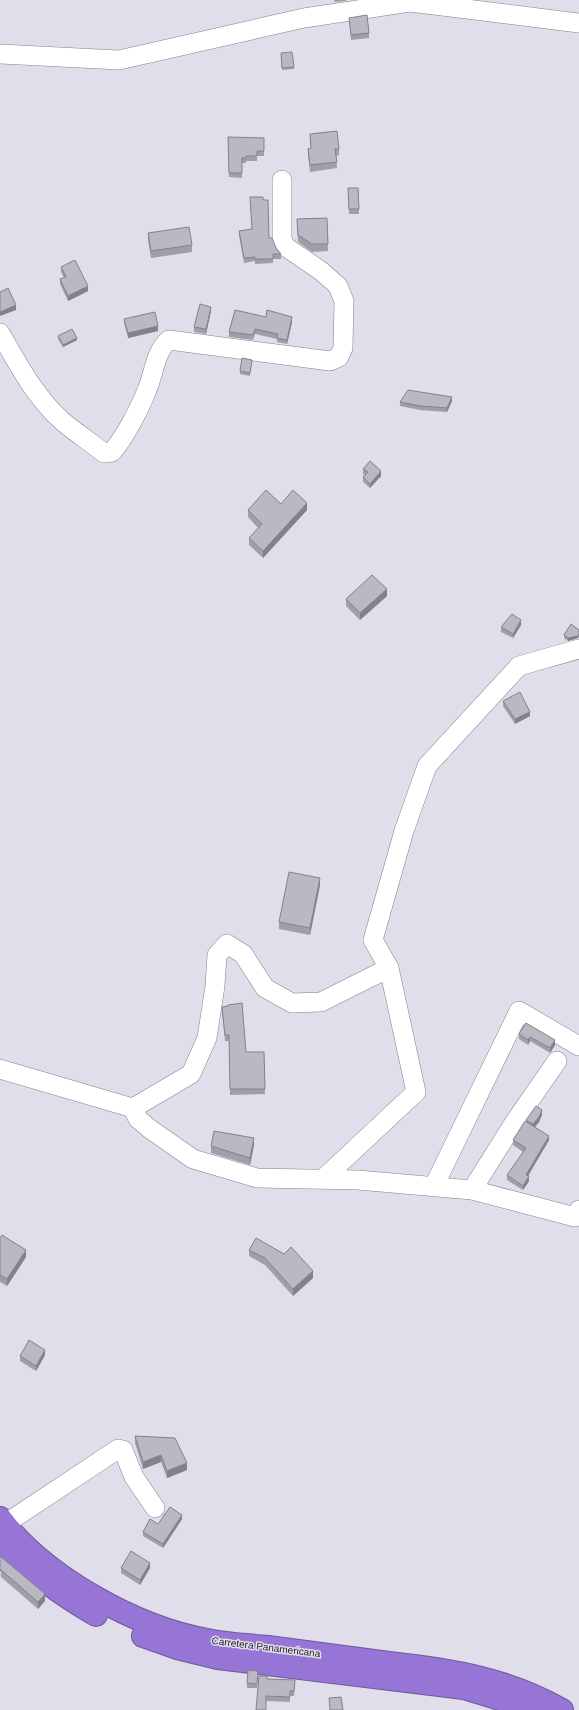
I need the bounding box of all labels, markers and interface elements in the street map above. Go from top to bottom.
street label: Carretera Panamericana [211,1635,321,1659]

